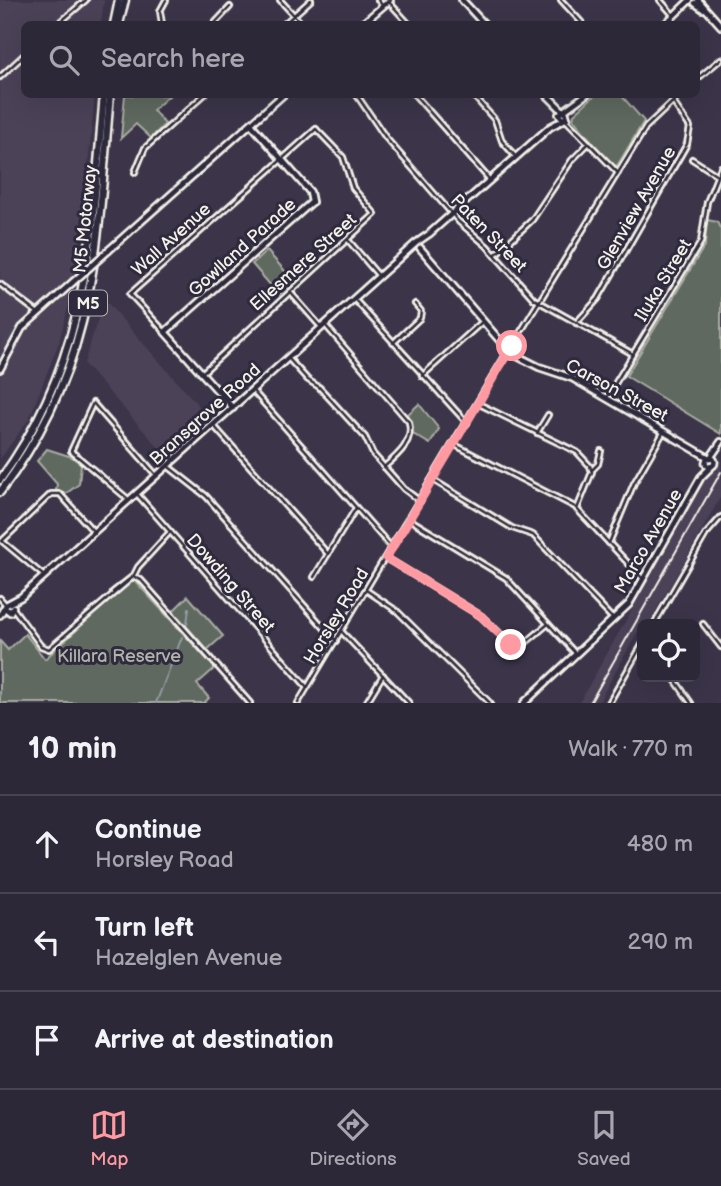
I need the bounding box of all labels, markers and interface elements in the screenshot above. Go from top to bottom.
search box [21,21,700,98]
icon: search [45,41,83,79]
text: Search here [101,44,245,75]
street label: Glenview Avenue [593,142,680,274]
street label: M5 Motorway [69,163,102,274]
street label: Paten Street [446,190,531,277]
street label: Gowlland Parade [184,193,301,301]
street label: Wall Avenue [128,198,215,280]
street label: Ellesmere Street [246,209,361,316]
street label: Iluka Street [631,235,696,325]
road number: M5 [69,290,107,316]
route start [496,330,527,361]
street label: Carson Street [562,355,672,426]
street label: Bransgrove Road [146,359,265,470]
street label: Marco Avenue [610,485,687,597]
street label: Dowding Street [182,530,280,637]
street label: Horsley Road [299,564,373,668]
map controls [637,619,700,682]
button: locate [637,619,700,682]
route end [495,629,526,660]
park label: Killara Reserve [57,646,181,667]
text: 10 min [28,731,117,767]
text: Walk · 770 m [568,735,693,763]
text: Continue [95,815,202,846]
icon: ahead [28,825,66,863]
text: 480 m [627,830,693,858]
text: Horsley Road [95,846,234,874]
text: Turn left [95,913,194,944]
icon: left [28,923,66,961]
text: 290 m [627,928,693,956]
text: Hazelglen Avenue [95,944,282,972]
icon: arrive [28,1021,66,1059]
text: Arrive at destination [95,1025,334,1056]
tab: Map [90,1106,129,1171]
tab: Directions [309,1106,397,1171]
tab: Saved [577,1106,631,1171]

